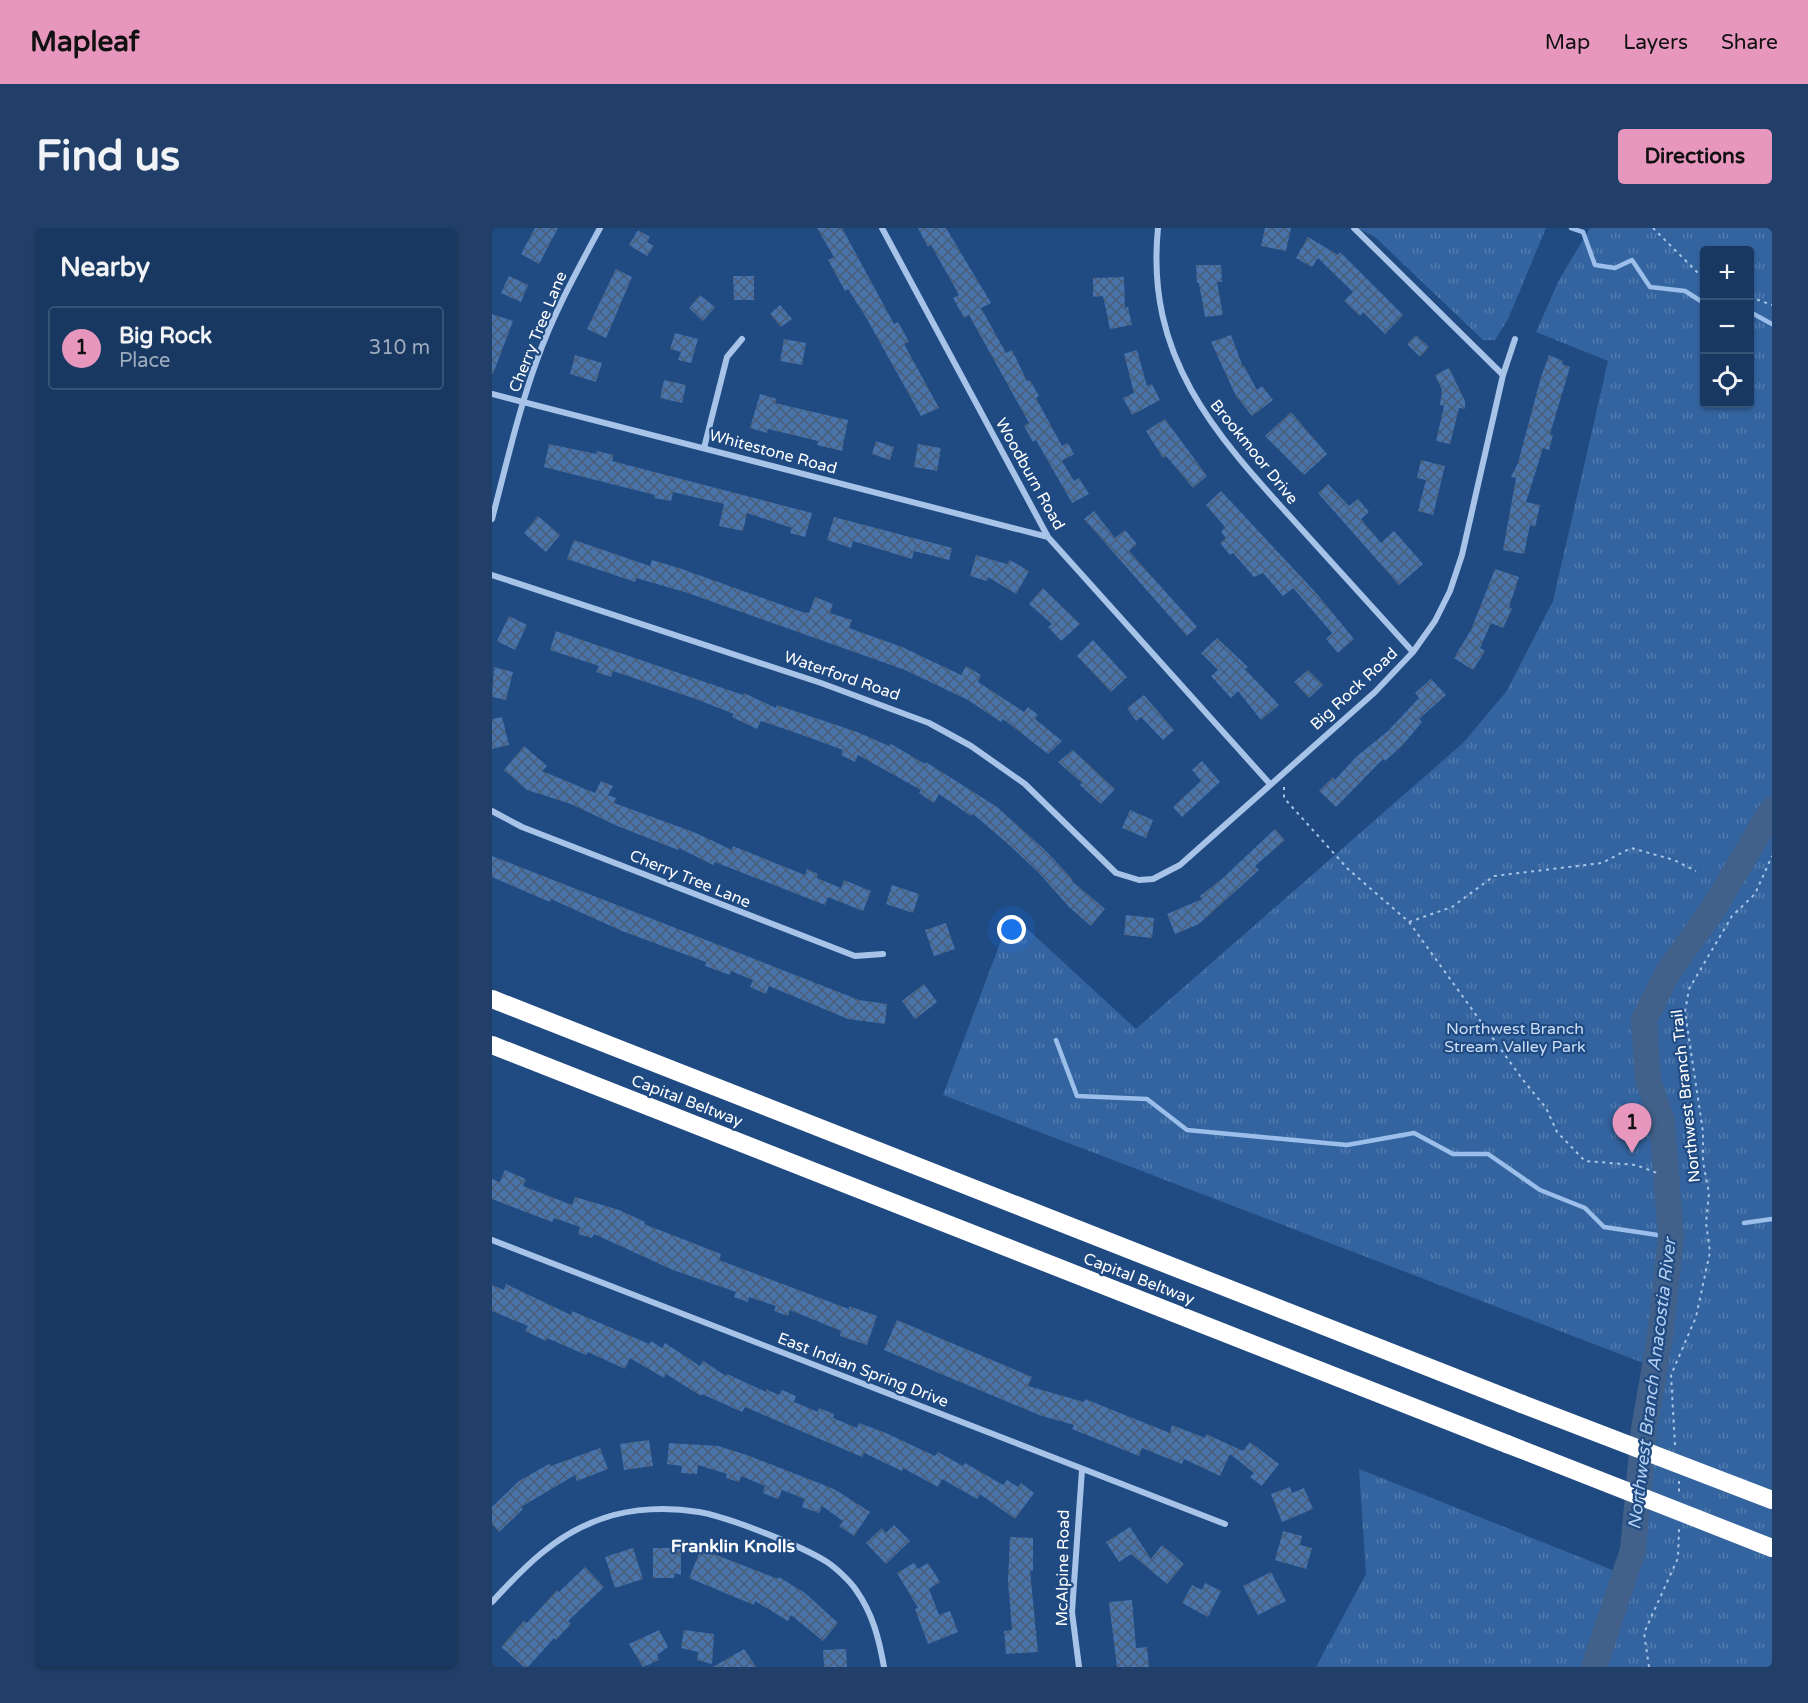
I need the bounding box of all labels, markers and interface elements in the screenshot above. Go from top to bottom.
text: Mapleaf [30,25,139,59]
text: Map [1545,30,1590,55]
text: Layers [1623,30,1688,55]
text: Share [1721,30,1778,55]
button: Directions [1618,129,1772,184]
text: Find us [36,131,180,182]
map controls [1700,246,1754,408]
button: + [1700,246,1754,300]
text: Nearby [60,252,150,283]
street label: Cherry Tree Lane [505,269,571,395]
button: − [1700,300,1754,354]
text: Big Rock [119,323,212,349]
text: 1 [75,336,88,360]
text: 310 m [369,336,430,360]
text: Place [119,349,170,373]
button: locate [1700,354,1754,408]
street label: Brookmoor Drive [1206,396,1302,508]
street label: Woodburn Road [991,414,1069,534]
street label: Whitestone Road [707,425,839,479]
street label: Big Rock Road [1306,644,1402,734]
street label: Waterford Road [781,647,903,705]
street label: Cherry Tree Lane [627,846,753,912]
your location [997,915,1026,944]
street label: Northwest Branch Trail [1667,1009,1705,1183]
park label: Northwest Branch Stream Valley Park [1444,1019,1586,1057]
street label: Capital Beltway [629,1071,746,1132]
pin: 1 [1612,1104,1652,1153]
water label: Northwest Branch Anacostia River [1623,1235,1681,1531]
street label: Capital Beltway [1081,1249,1198,1310]
street label: East Indian Spring Drive [775,1328,951,1412]
street label: McAlpine Road [1052,1509,1074,1627]
district label: Franklin Knolls [671,1535,796,1557]

